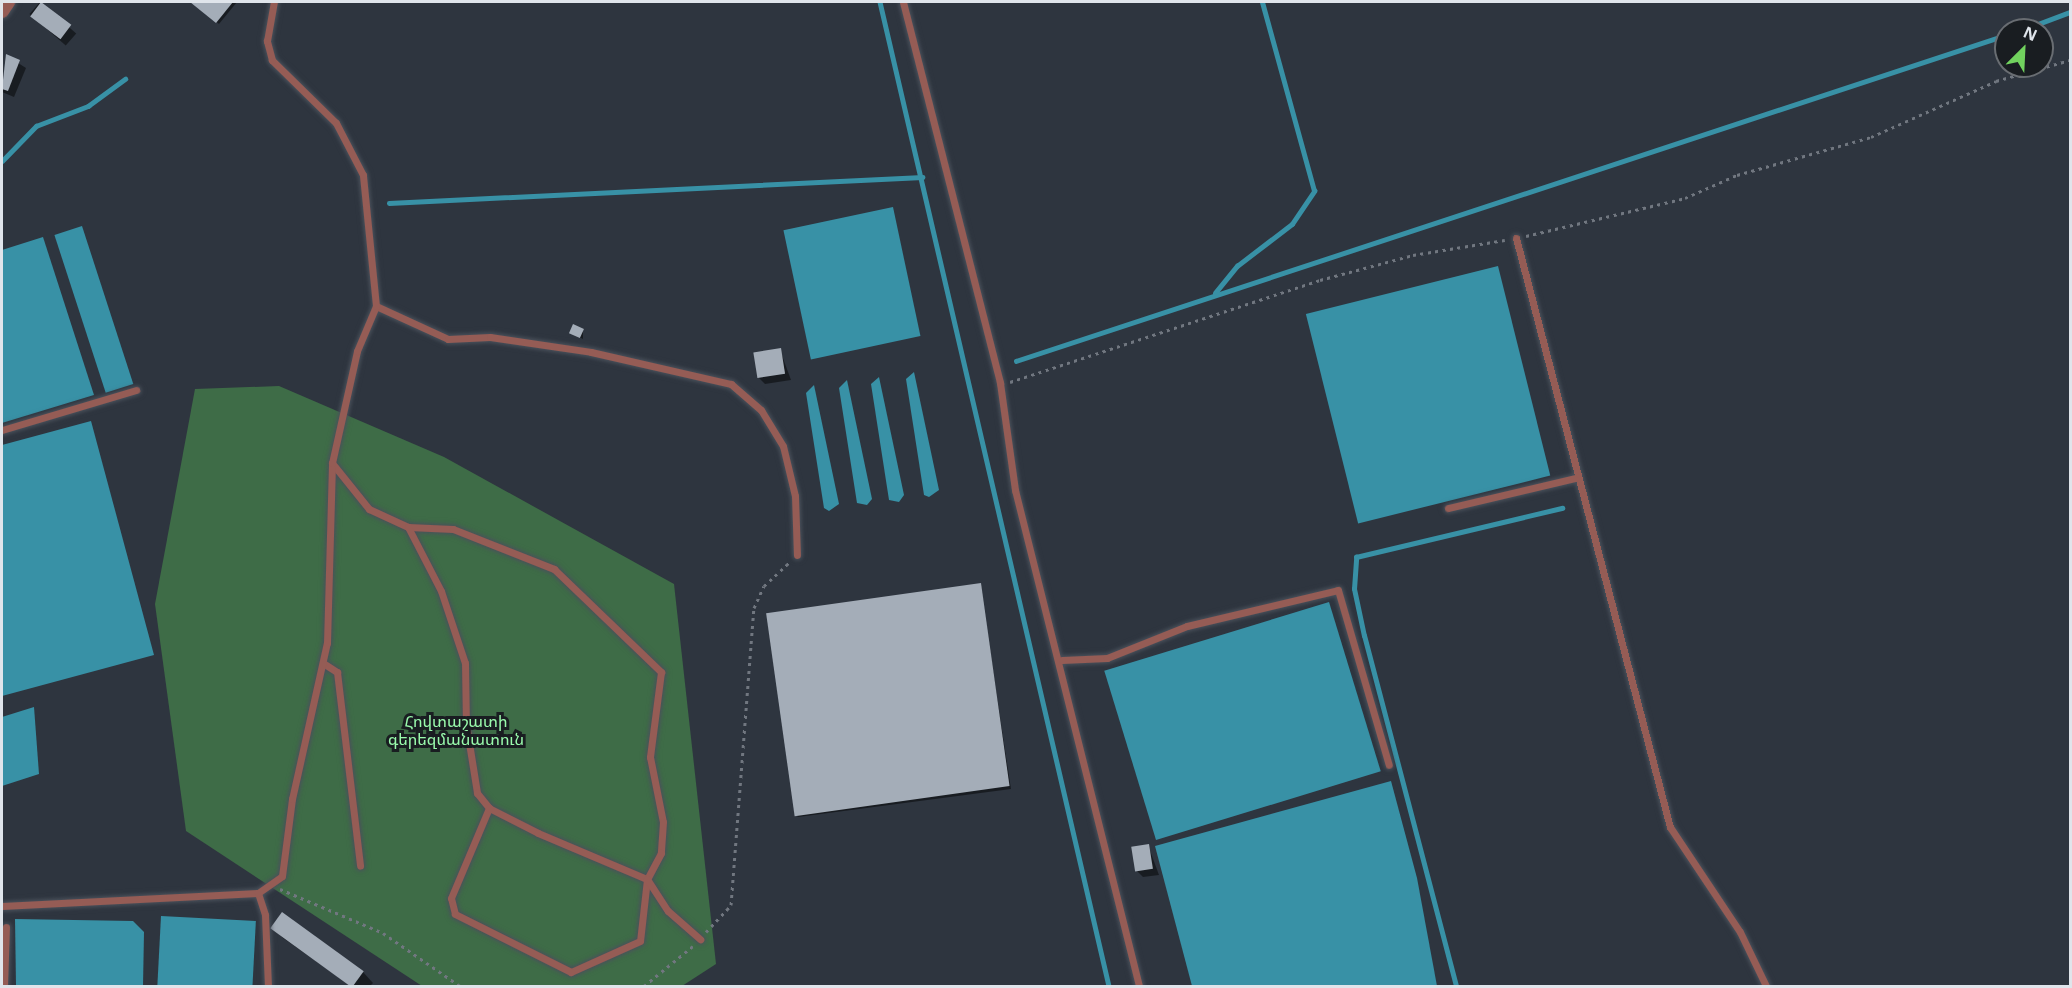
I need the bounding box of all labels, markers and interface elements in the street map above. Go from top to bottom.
north arrow [1994,18,2054,78]
text: N [2020,21,2041,46]
park label: Հովտաշատի գերեզմանատուն [388,711,524,749]

